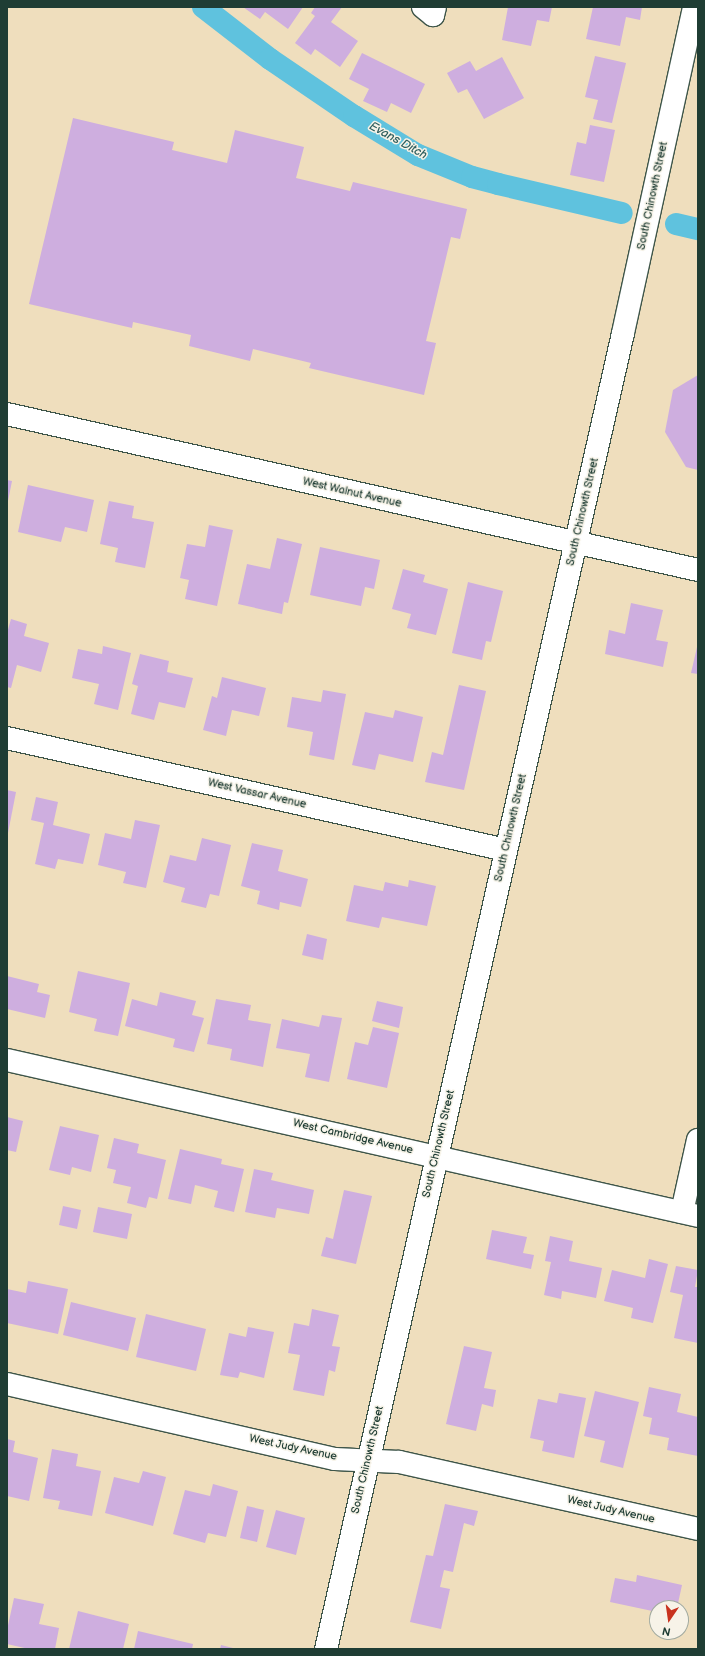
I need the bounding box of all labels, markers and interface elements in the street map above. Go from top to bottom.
water label: Evans Ditch [367,119,429,163]
street label: South Chinowth Street [635,141,671,251]
street label: South Chinowth Street [564,457,602,567]
street label: West Walnut Avenue [301,475,403,511]
street label: South Chinowth Street [492,773,530,883]
street label: West Vassar Avenue [206,776,308,812]
street label: South Chinowth Street [420,1089,458,1199]
street label: West Cambridge Avenue [292,1117,414,1157]
street label: South Chinowth Street [349,1405,387,1515]
street label: West Judy Avenue [247,1432,339,1464]
street label: West Judy Avenue [565,1493,657,1527]
north arrow [649,1600,689,1640]
text: N [661,1624,672,1638]

